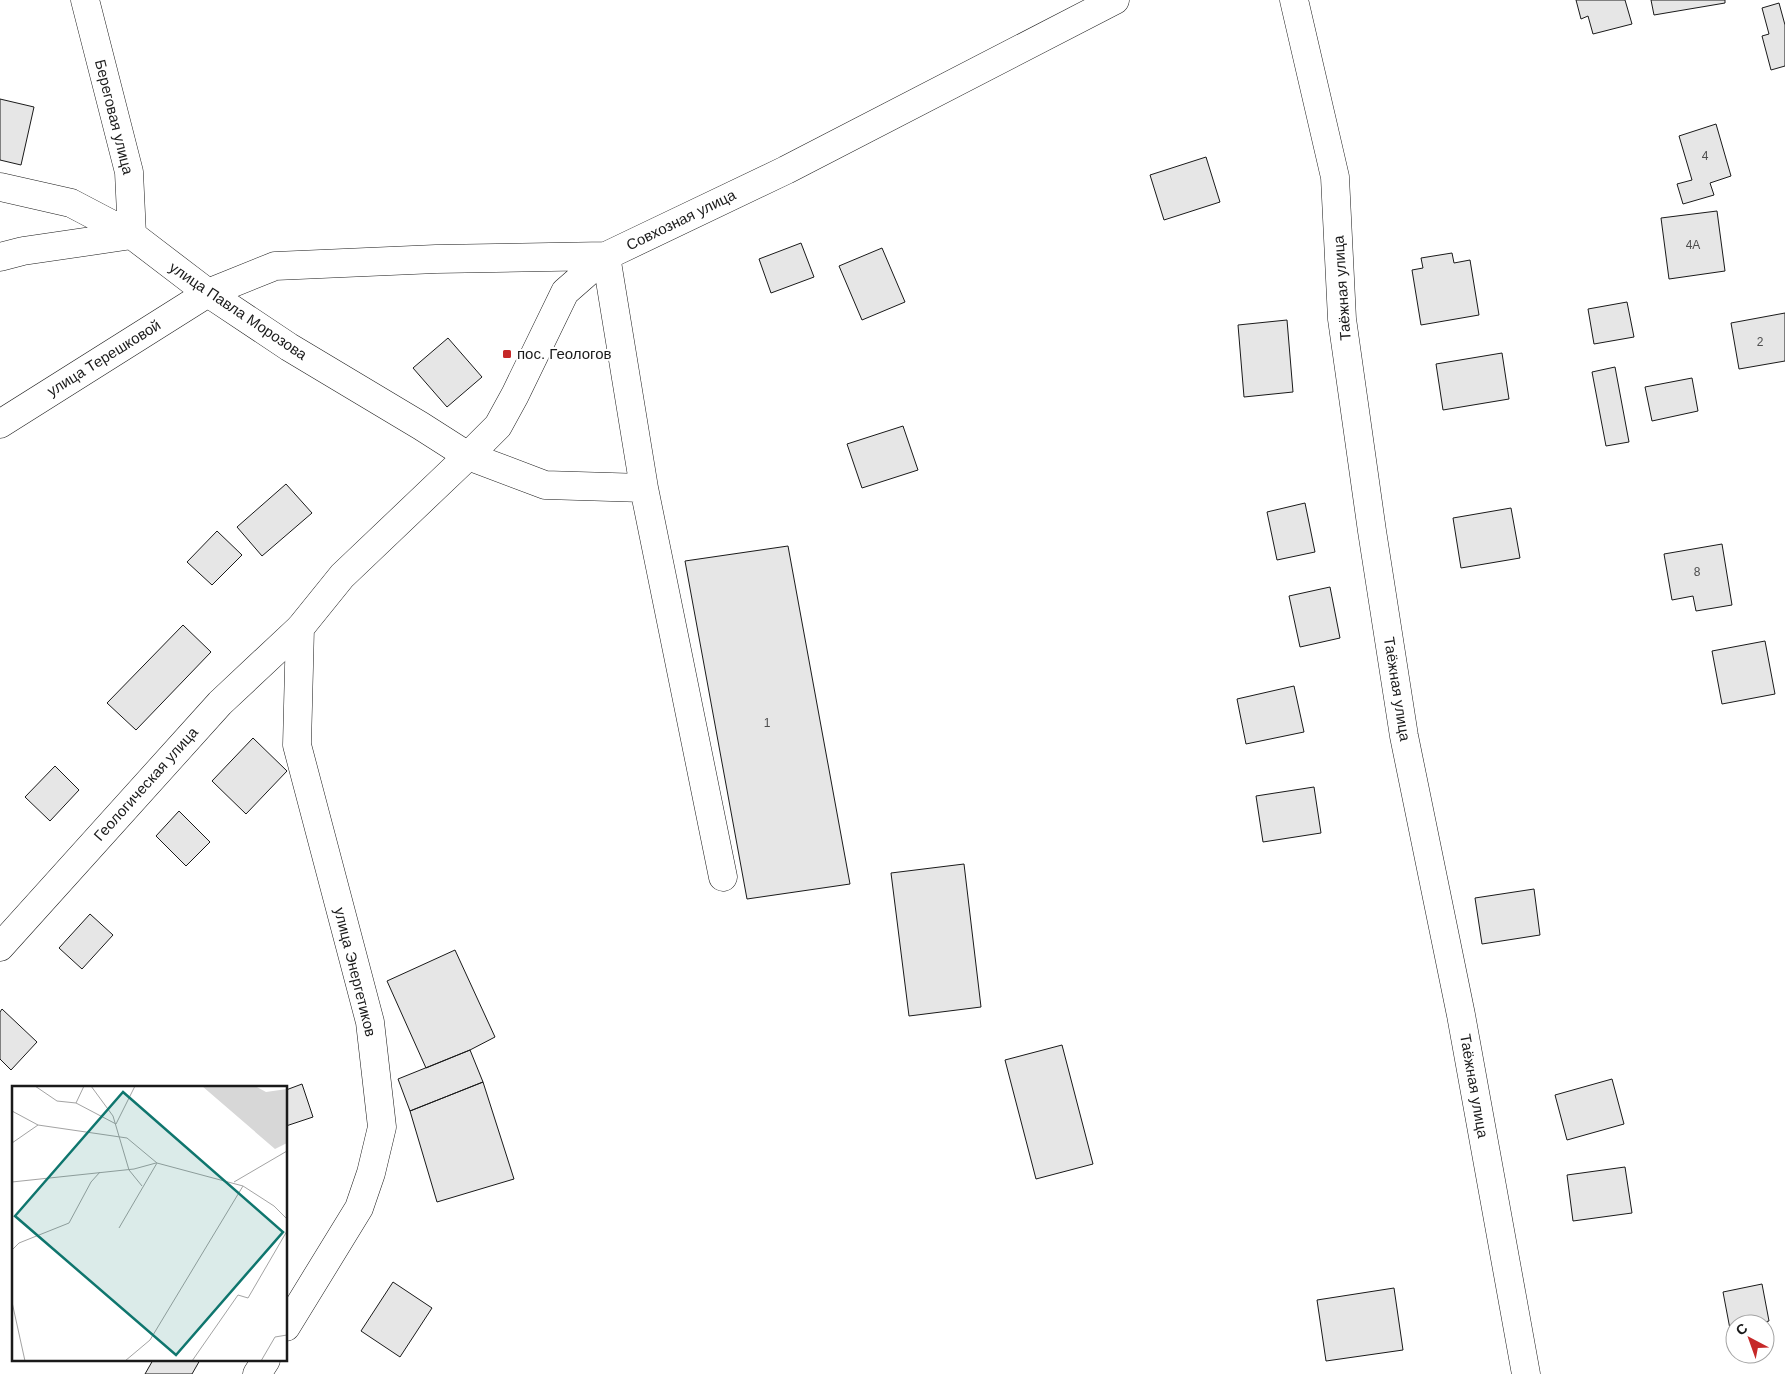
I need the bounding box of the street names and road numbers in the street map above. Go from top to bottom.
street label: Береговая улица [92,58,137,177]
street label: Совхозная улица [623,185,739,253]
street label: Таёжная улица [1329,234,1354,341]
street label: улица Павла Морозова [166,258,311,363]
street label: улица Терешковой [44,316,164,399]
street label: Таёжная улица [1381,636,1414,743]
street label: Геологическая улица [90,723,202,844]
street label: улица Энергетиков [331,906,380,1038]
street label: Таёжная улица [1457,1033,1492,1140]

